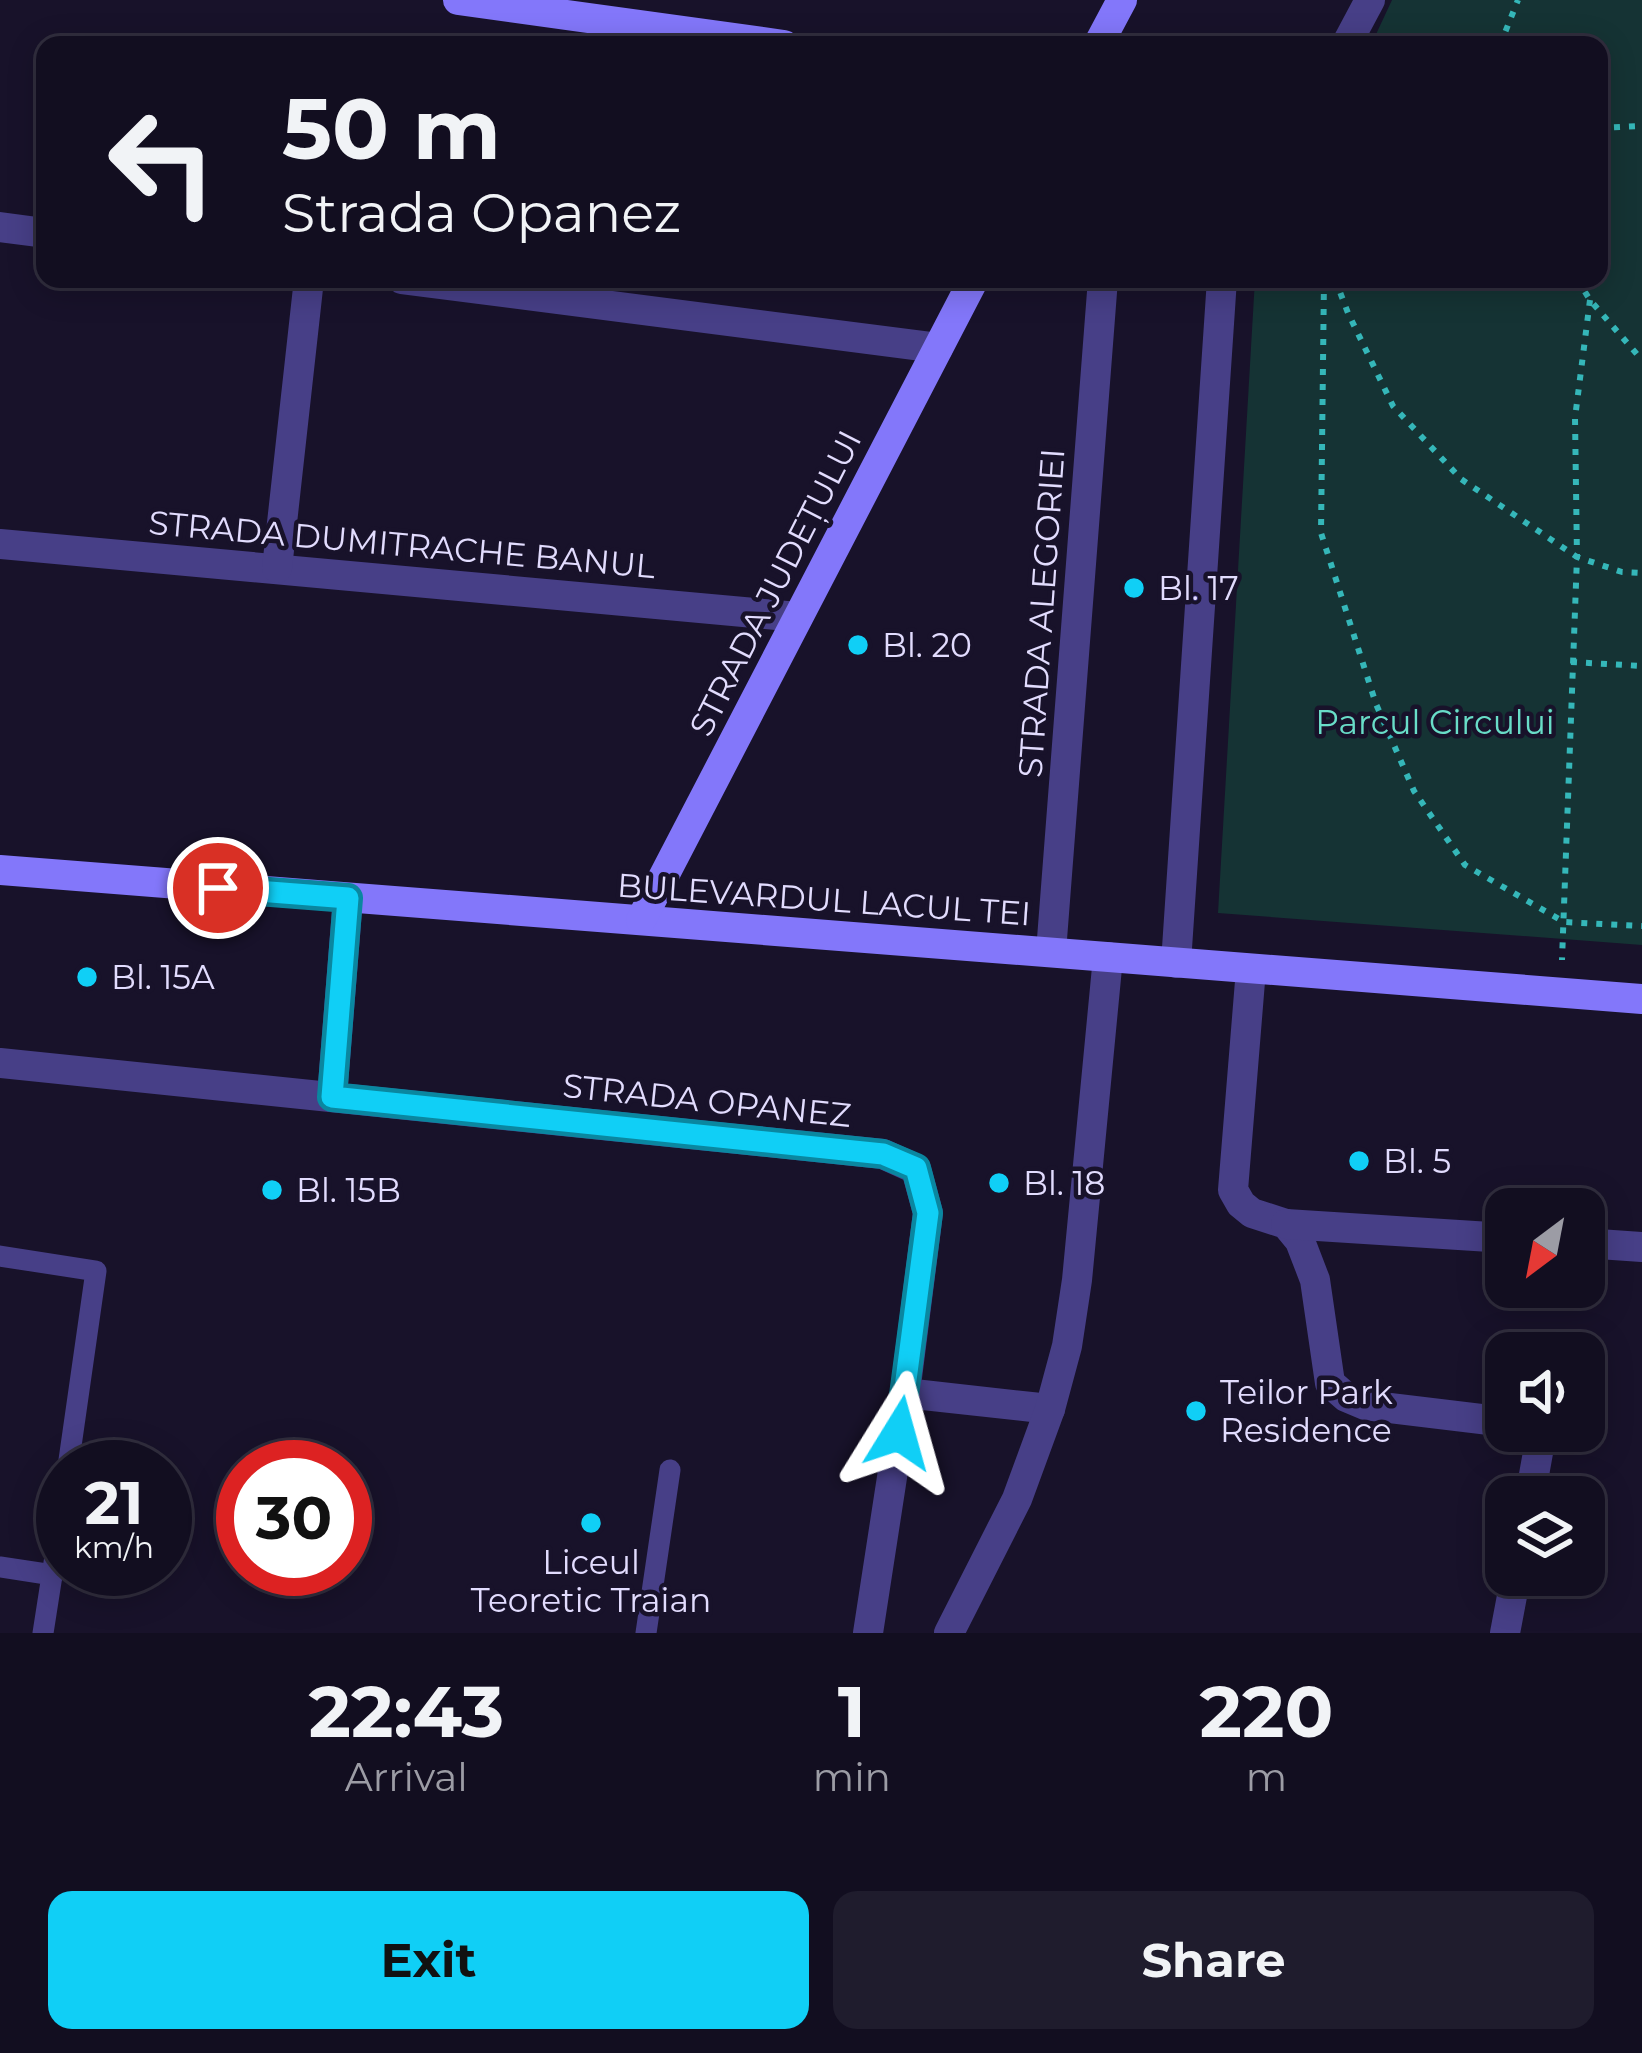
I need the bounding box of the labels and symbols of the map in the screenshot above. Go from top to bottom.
street label: STRADA JUDEȚULUI [681,424,870,743]
street label: STRADA ALEGORIEI [1010,447,1072,779]
street label: STRADA DUMITRACHE BANUL [147,502,658,586]
place label: Bl. 17 [1158,568,1239,608]
marker: Bl. 17 [1121,575,1147,601]
place label: Bl. 20 [882,625,972,665]
marker: Bl. 20 [845,632,871,658]
park label: Parcul Circului [1315,702,1555,742]
pin [167,837,269,939]
street label: BULEVARDUL LACUL TEI [616,865,1032,933]
place label: Bl. 15A [111,957,215,997]
marker: Bl. 15A [74,964,100,990]
street label: STRADA OPANEZ [561,1065,853,1135]
place label: Bl. 5 [1383,1141,1451,1181]
marker: Bl. 5 [1346,1148,1372,1174]
place label: Bl. 18 [1023,1163,1105,1203]
place label: Bl. 15B [296,1170,401,1210]
marker: Bl. 18 [986,1170,1012,1196]
marker: Bl. 15B [259,1177,285,1203]
north arrow [1485,1188,1605,1308]
position arrow [836,1370,962,1496]
place label: Teilor Park Residence [1220,1372,1393,1450]
marker: Teilor Park Residence [1183,1398,1209,1424]
speed limit sign: 30 [216,1440,372,1596]
marker: Liceul Teoretic Traian [578,1510,604,1536]
place label: Liceul Teoretic Traian [471,1542,711,1620]

